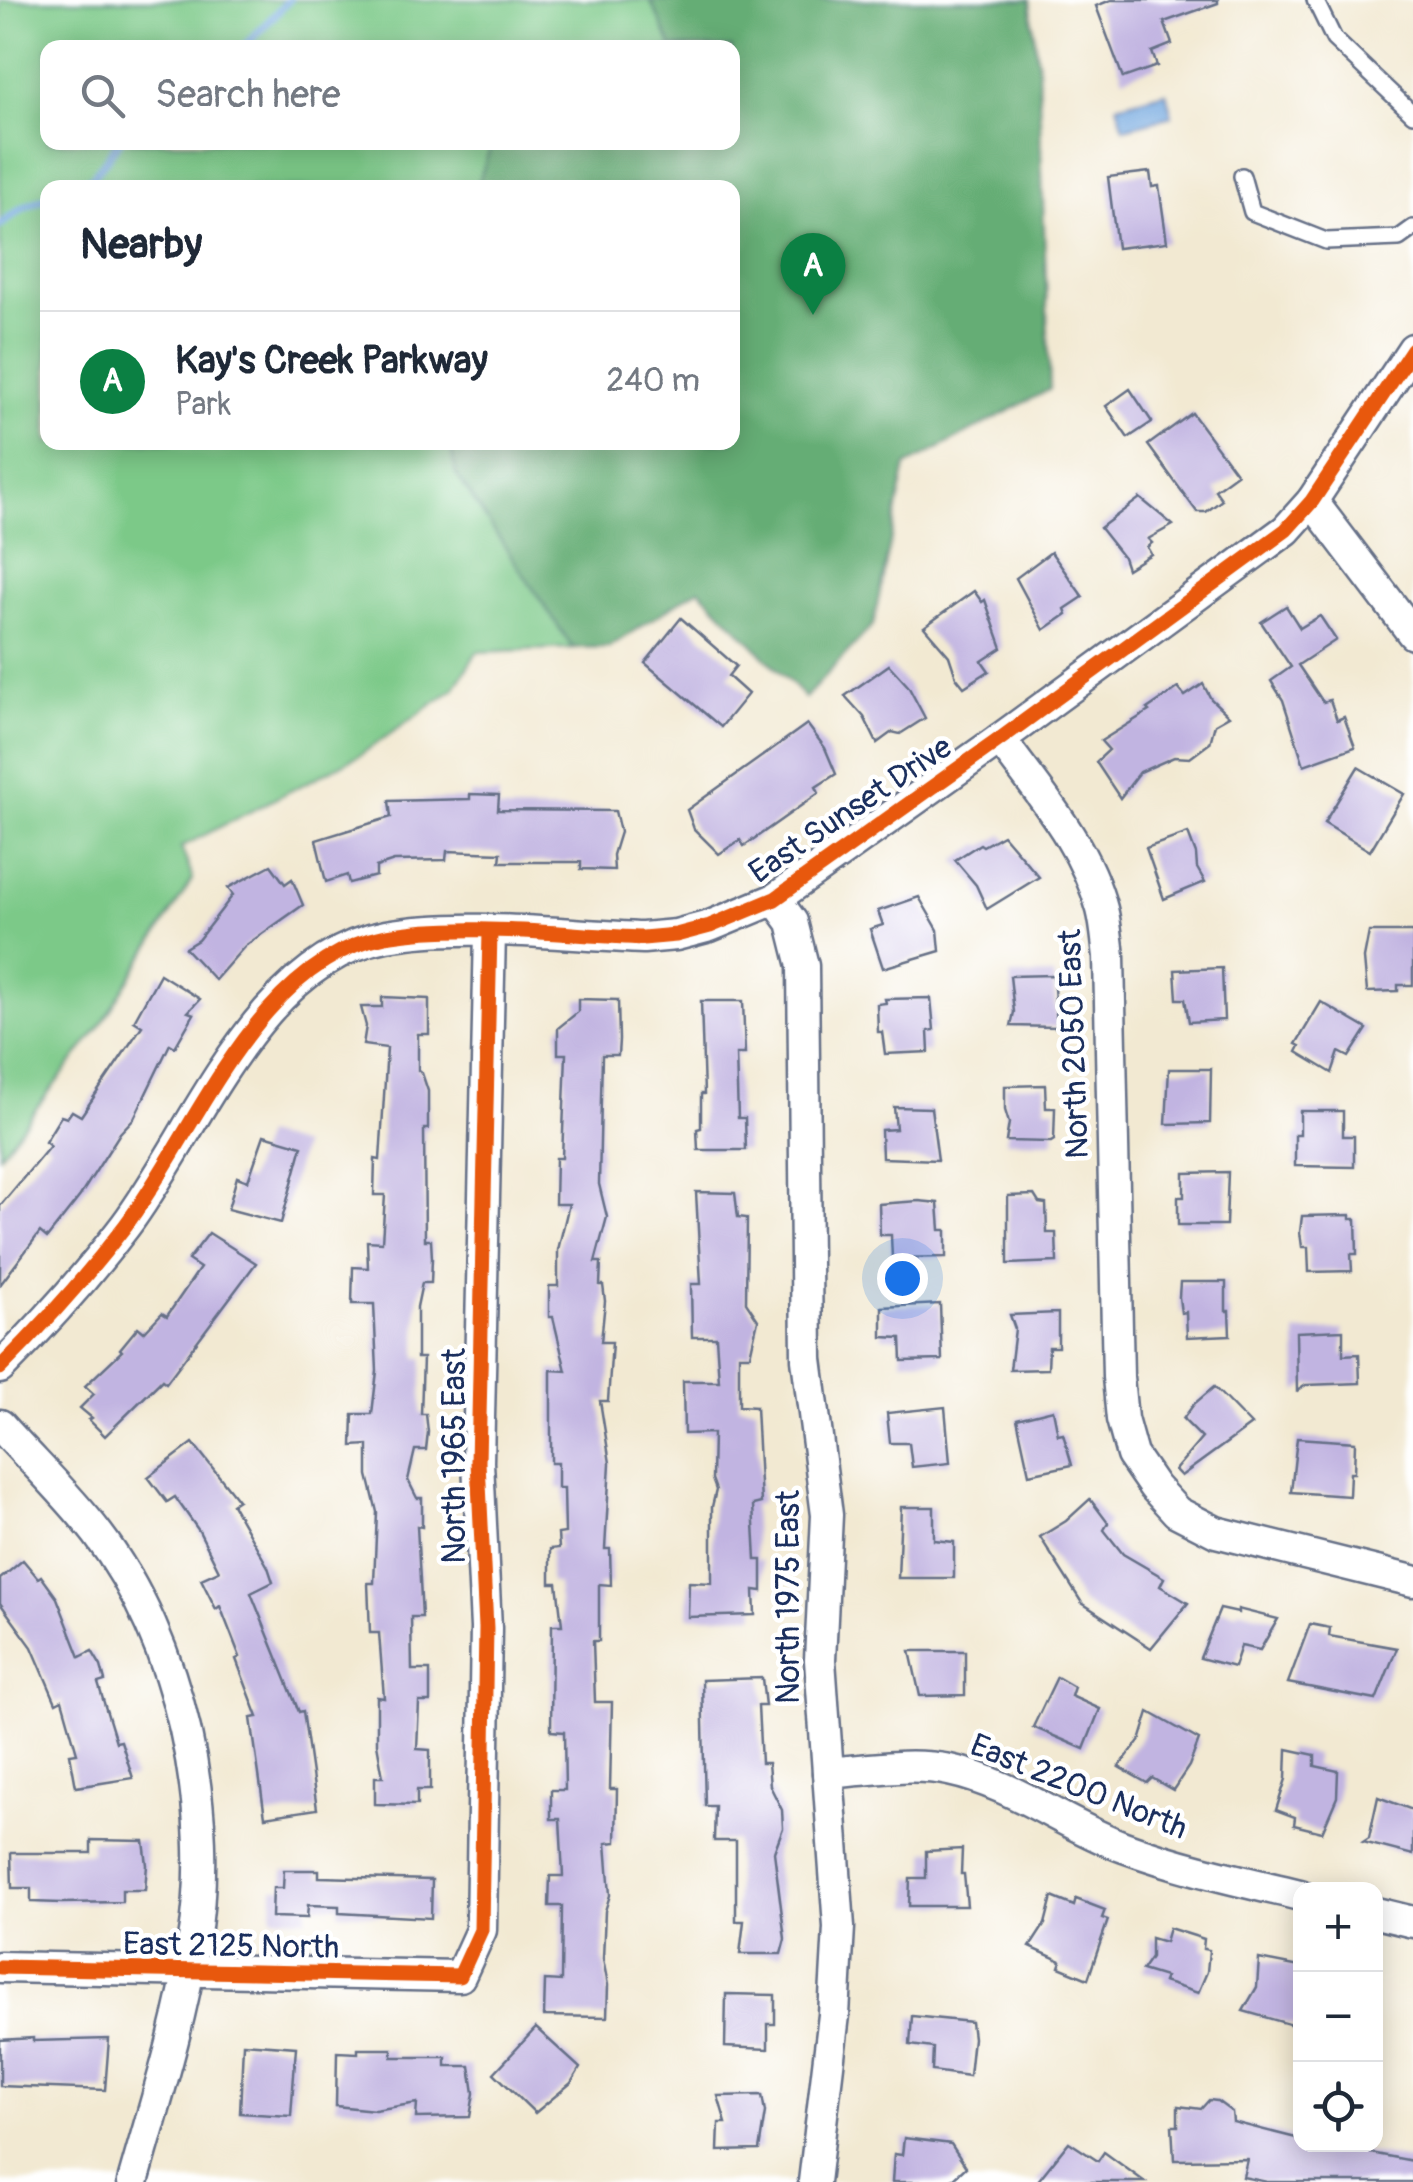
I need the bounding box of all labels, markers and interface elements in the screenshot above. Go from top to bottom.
search box [40,40,740,150]
icon: search [75,68,130,123]
text: Search here [155,71,341,119]
text: Nearby [80,219,202,271]
pin: A [780,232,846,315]
text: Kay's Creek Parkway [175,337,488,385]
text: A [102,361,123,401]
text: 240 m [606,361,700,401]
text: Park [175,385,231,425]
street label: East Sunset Drive [741,727,960,892]
street label: North 2050 East [1050,928,1098,1159]
your location [877,1253,928,1304]
street label: North 1965 East [435,1348,475,1564]
street label: North 1975 East [769,1490,809,1704]
street label: East 2200 North [964,1725,1193,1849]
map controls [1293,1882,1383,2152]
button: + [1293,1882,1383,1972]
street label: East 2125 North [122,1924,340,1968]
button: − [1293,1972,1383,2062]
button: locate [1293,2062,1383,2152]

